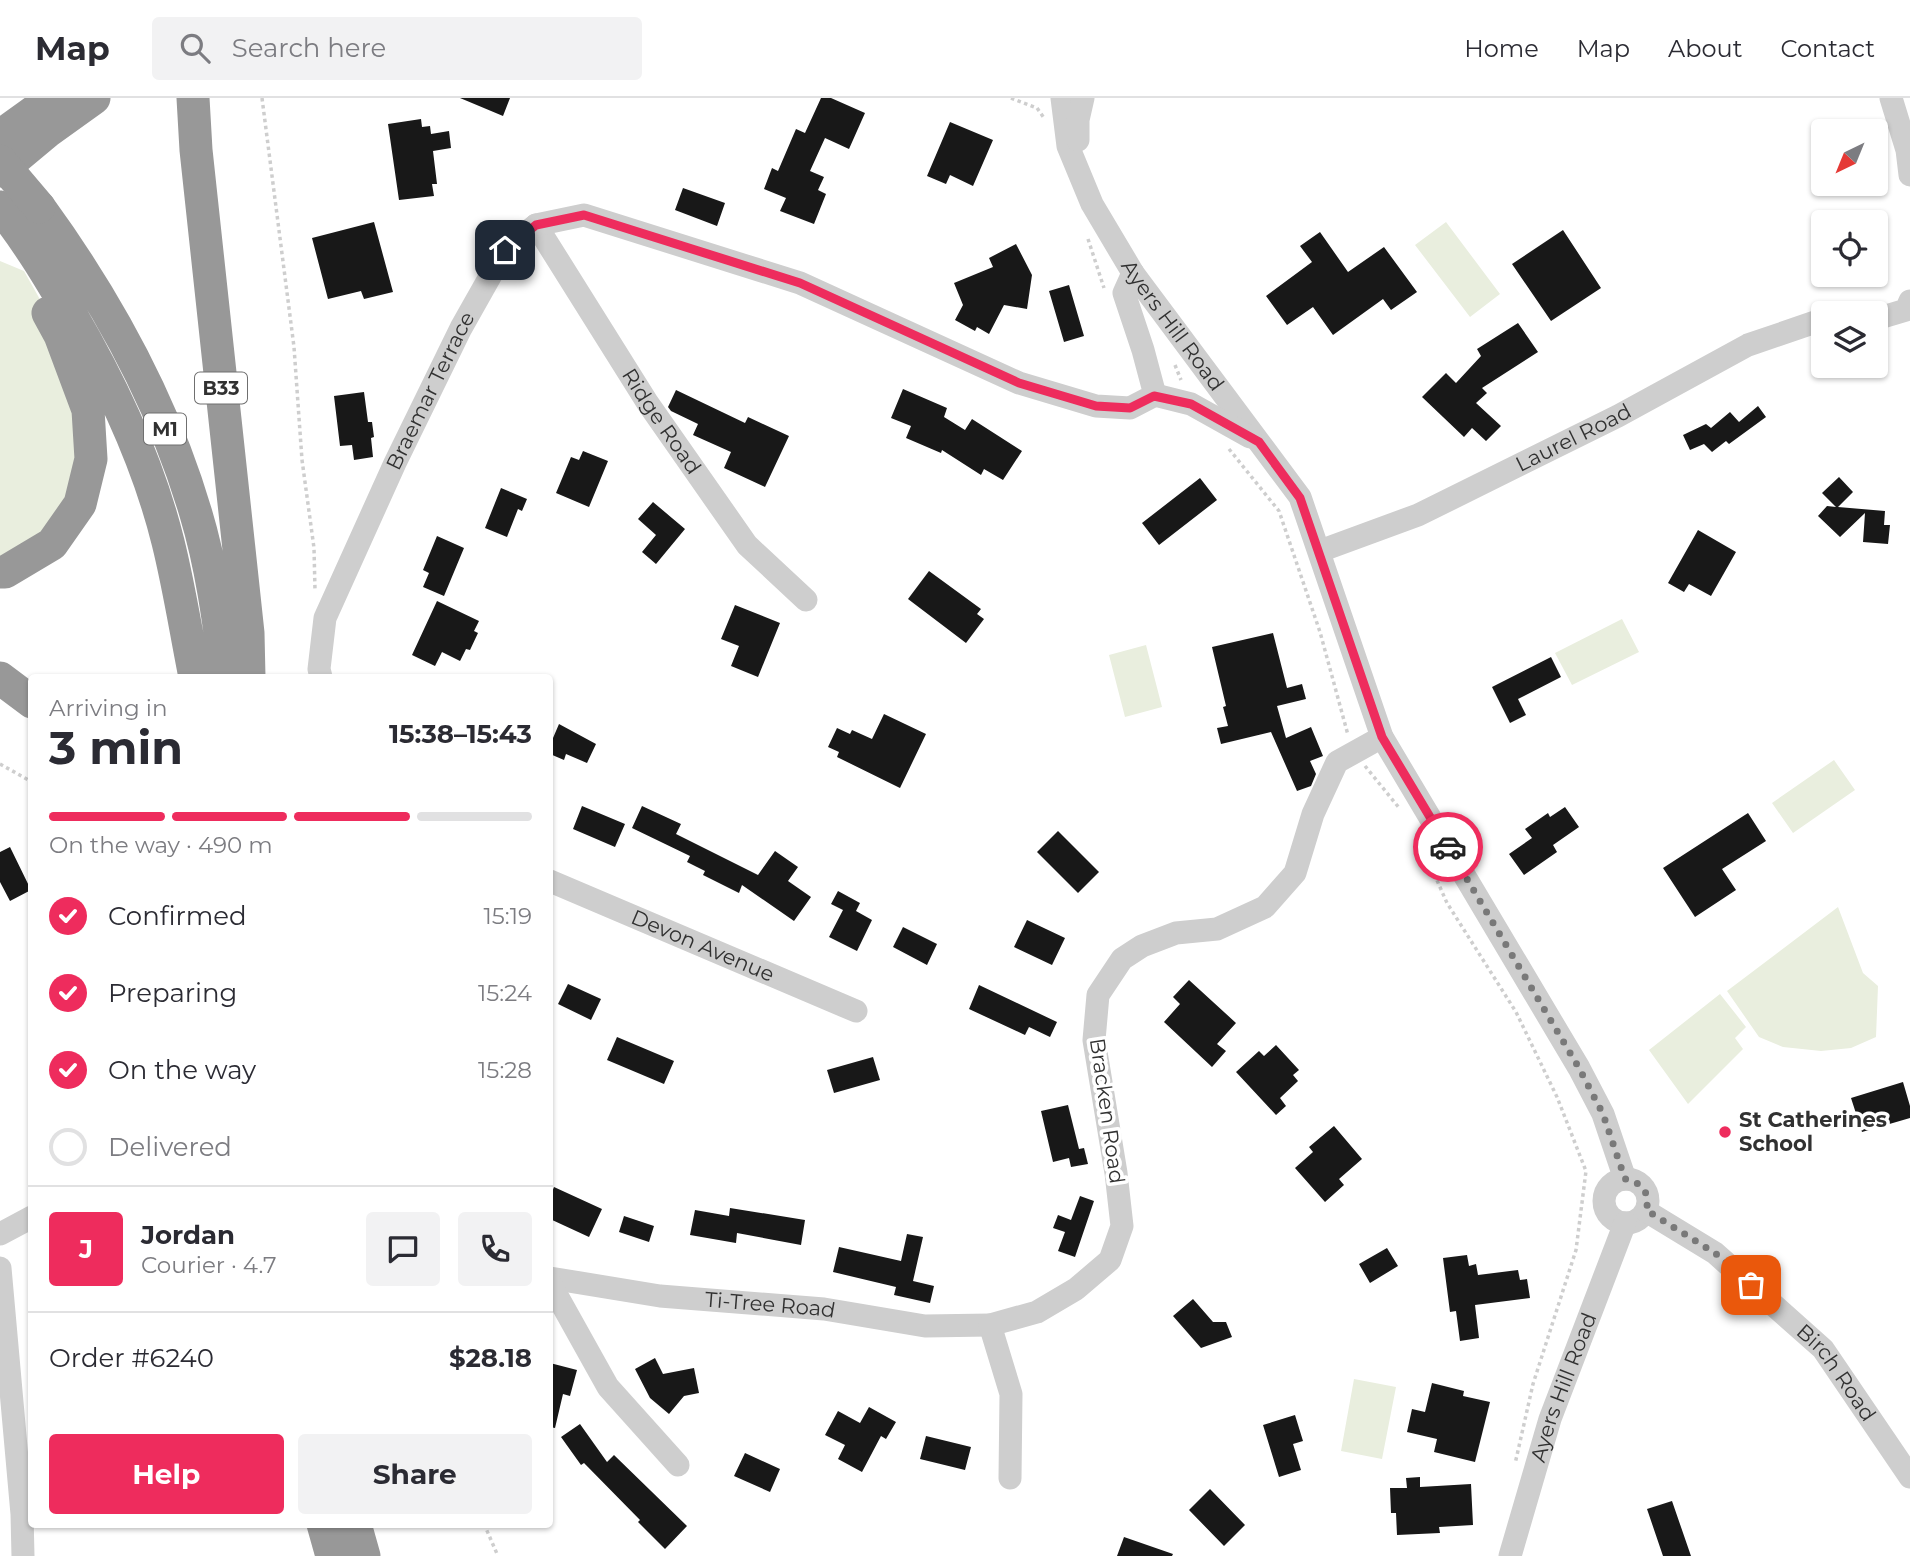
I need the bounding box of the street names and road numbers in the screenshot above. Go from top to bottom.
street label: Ayers Hill Road [1116,255,1230,396]
street label: Braemar Terrace [381,307,480,474]
street label: Ridge Road [617,364,707,479]
road number: B33 [195,372,247,404]
street label: Laurel Road [1511,398,1635,477]
road number: M1 [144,414,186,444]
street label: Devon Avenue [628,904,778,987]
street label: Bracken Road [1085,1036,1130,1185]
street label: Ti-Tree Road [704,1287,837,1323]
street label: Ayers Hill Road [1525,1309,1602,1465]
street label: Birch Road [1792,1319,1881,1426]

